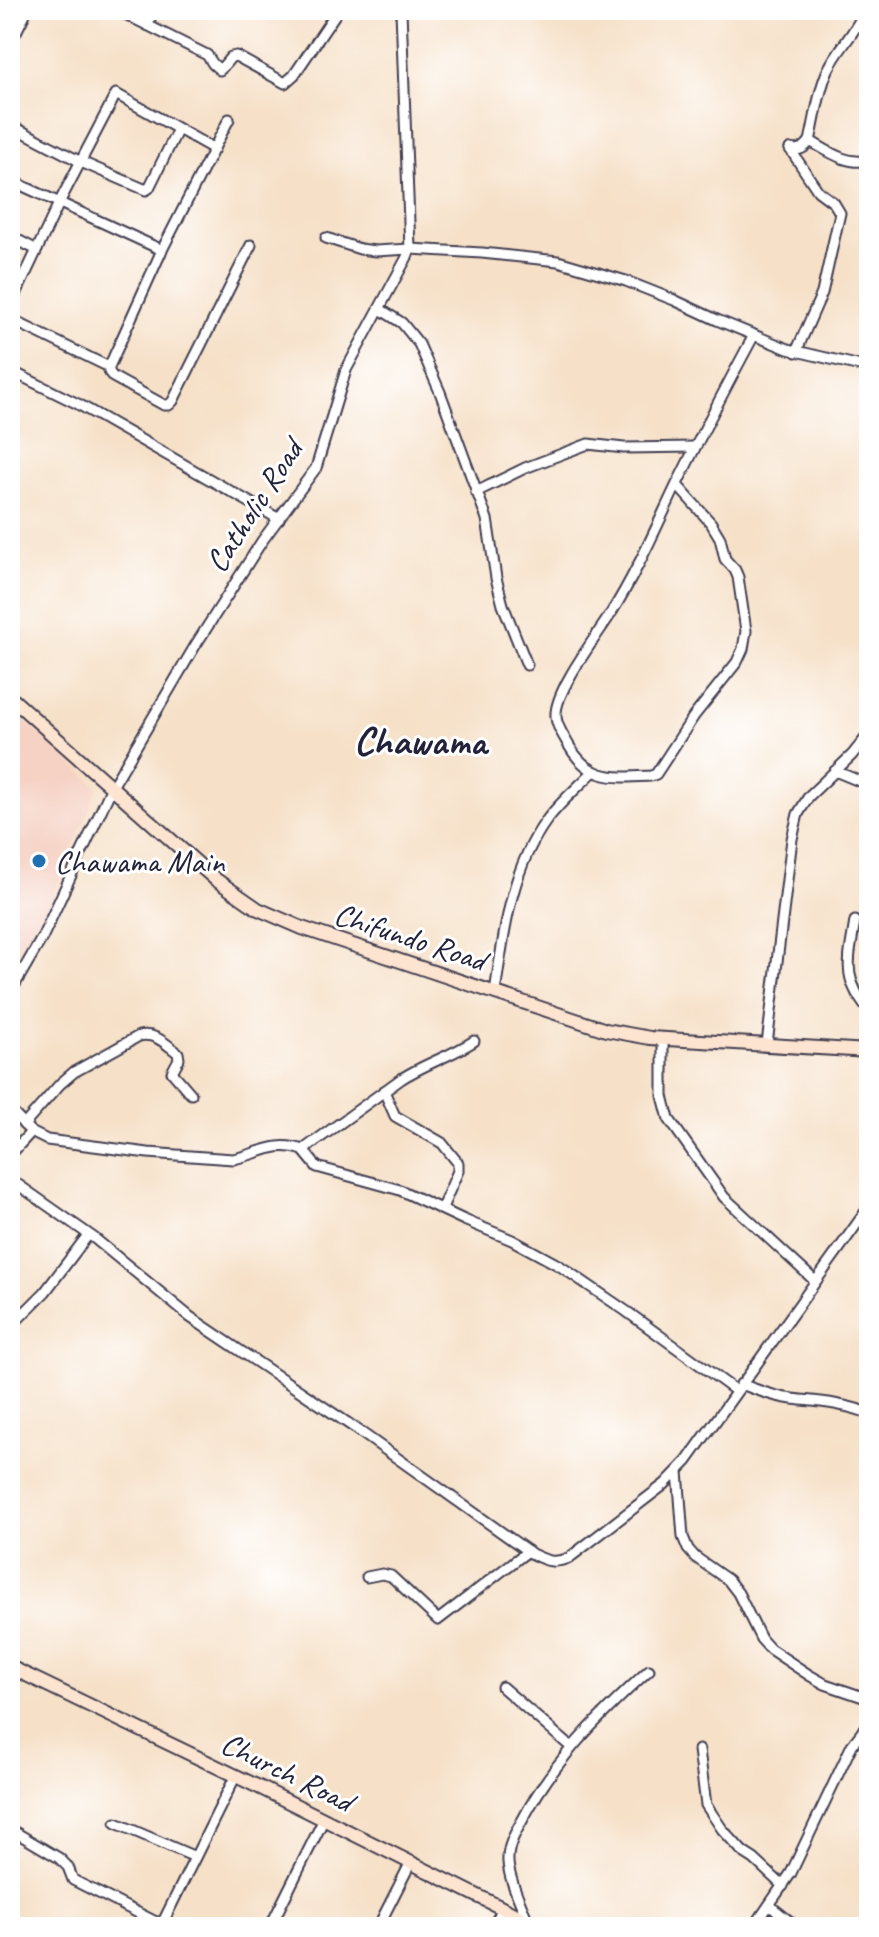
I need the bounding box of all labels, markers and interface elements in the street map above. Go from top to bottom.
street label: Catholic Road [196,428,315,580]
district label: Chawama [354,716,489,766]
place label: Chawama Main [55,841,226,882]
marker: Chawama Main [30,852,48,870]
street label: Chifundo Road [329,893,496,982]
street label: Church Road [214,1723,365,1824]

